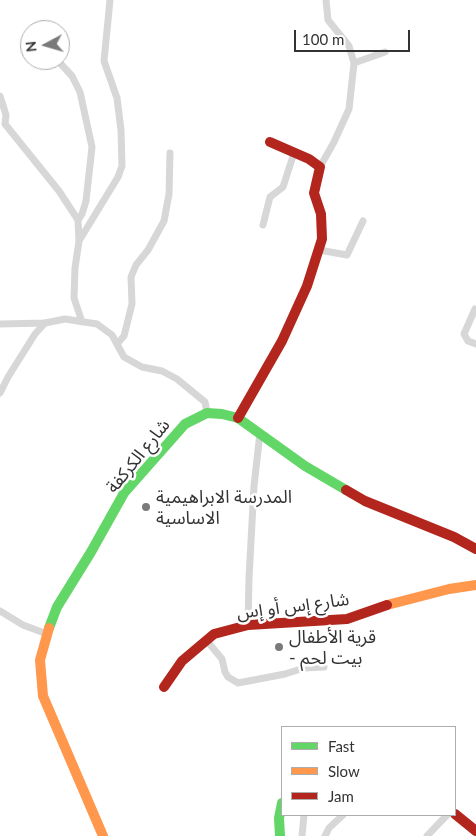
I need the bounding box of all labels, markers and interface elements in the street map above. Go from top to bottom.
north arrow [20,20,70,70]
scale bar [296,20,412,52]
text: 100 m [302,30,344,48]
text: N [22,40,40,53]
street label: شارع الكركفة [102,415,174,497]
place label: المدرسة الابراهيمية الاساسية [156,486,292,528]
marker: المدرسة الابراهيمية الاساسية [140,501,152,513]
street label: شارع إس أو إس [236,588,350,624]
place label: قرية الأطفال - بيت لحم [289,626,376,669]
marker: قرية الأطفال - بيت لحم [273,641,285,653]
legend [281,726,456,816]
text: Fast [328,737,355,755]
text: Slow [328,762,360,780]
text: Jam [328,787,354,805]

